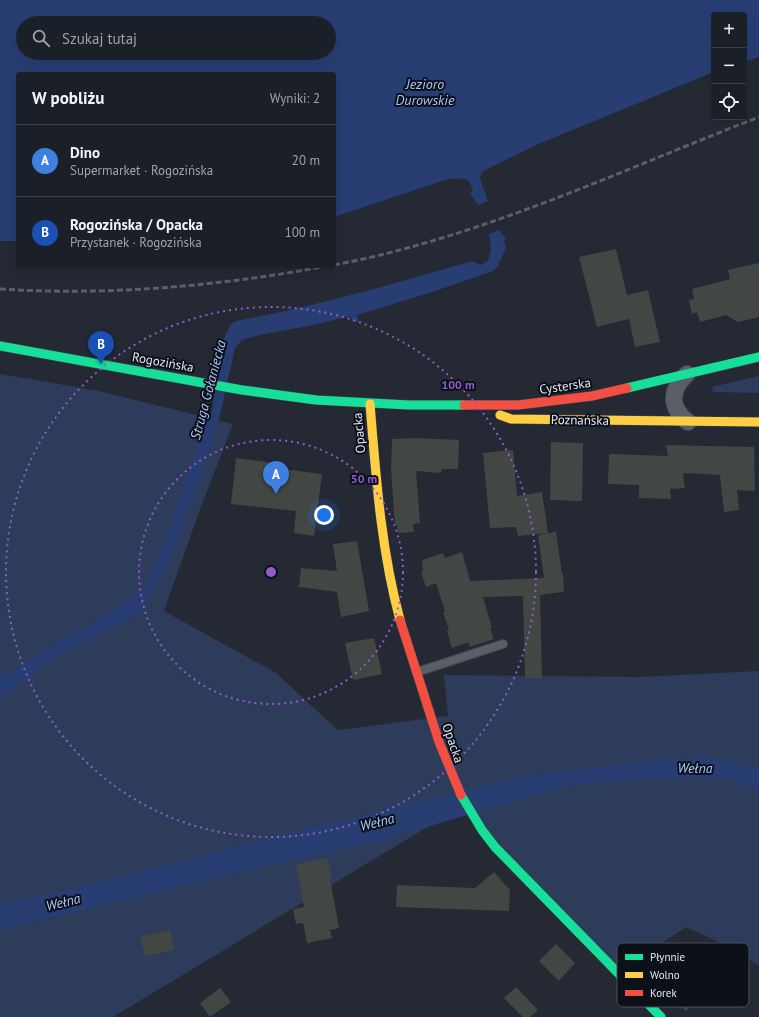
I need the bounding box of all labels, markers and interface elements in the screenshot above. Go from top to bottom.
map controls [711,12,747,120]
button: + [711,12,747,48]
search box [16,16,336,60]
icon: search [30,27,52,49]
text: Szukaj tutaj [62,29,137,48]
button: − [711,48,747,84]
water label: Jezioro Durowskie [396,75,455,109]
button: locate [711,84,747,120]
text: W pobliżu [32,87,104,109]
text: Wyniki: 2 [270,90,320,107]
text: Dino [70,143,100,162]
text: A [41,152,49,169]
text: 20 m [292,152,320,169]
text: Supermarket · Rogozińska [70,162,213,179]
text: Rogozińska / Opacka [70,215,203,234]
text: B [41,224,49,241]
text: 100 m [285,224,320,241]
text: Przystanek · Rogozińska [70,234,202,251]
pin: B [88,331,114,364]
water label: Struga Gołaniecka [186,338,230,442]
street label: Rogozińska [131,348,195,376]
street label: Cysterska [538,374,592,398]
text: 100 m [441,377,475,392]
street label: Poznańska [551,411,609,429]
street label: Opacka [349,412,369,454]
pin: A [263,461,289,494]
text: 50 m [351,471,377,486]
your location [314,505,334,525]
centre of rings [264,565,278,579]
street label: Opacka [438,721,468,765]
water label: Wełna [677,759,713,777]
water label: Wełna [358,809,396,835]
water label: Wełna [44,889,82,915]
legend [617,943,749,1007]
text: Płynnie [650,950,685,964]
text: Wolno [650,968,680,982]
text: Korek [650,986,677,1000]

